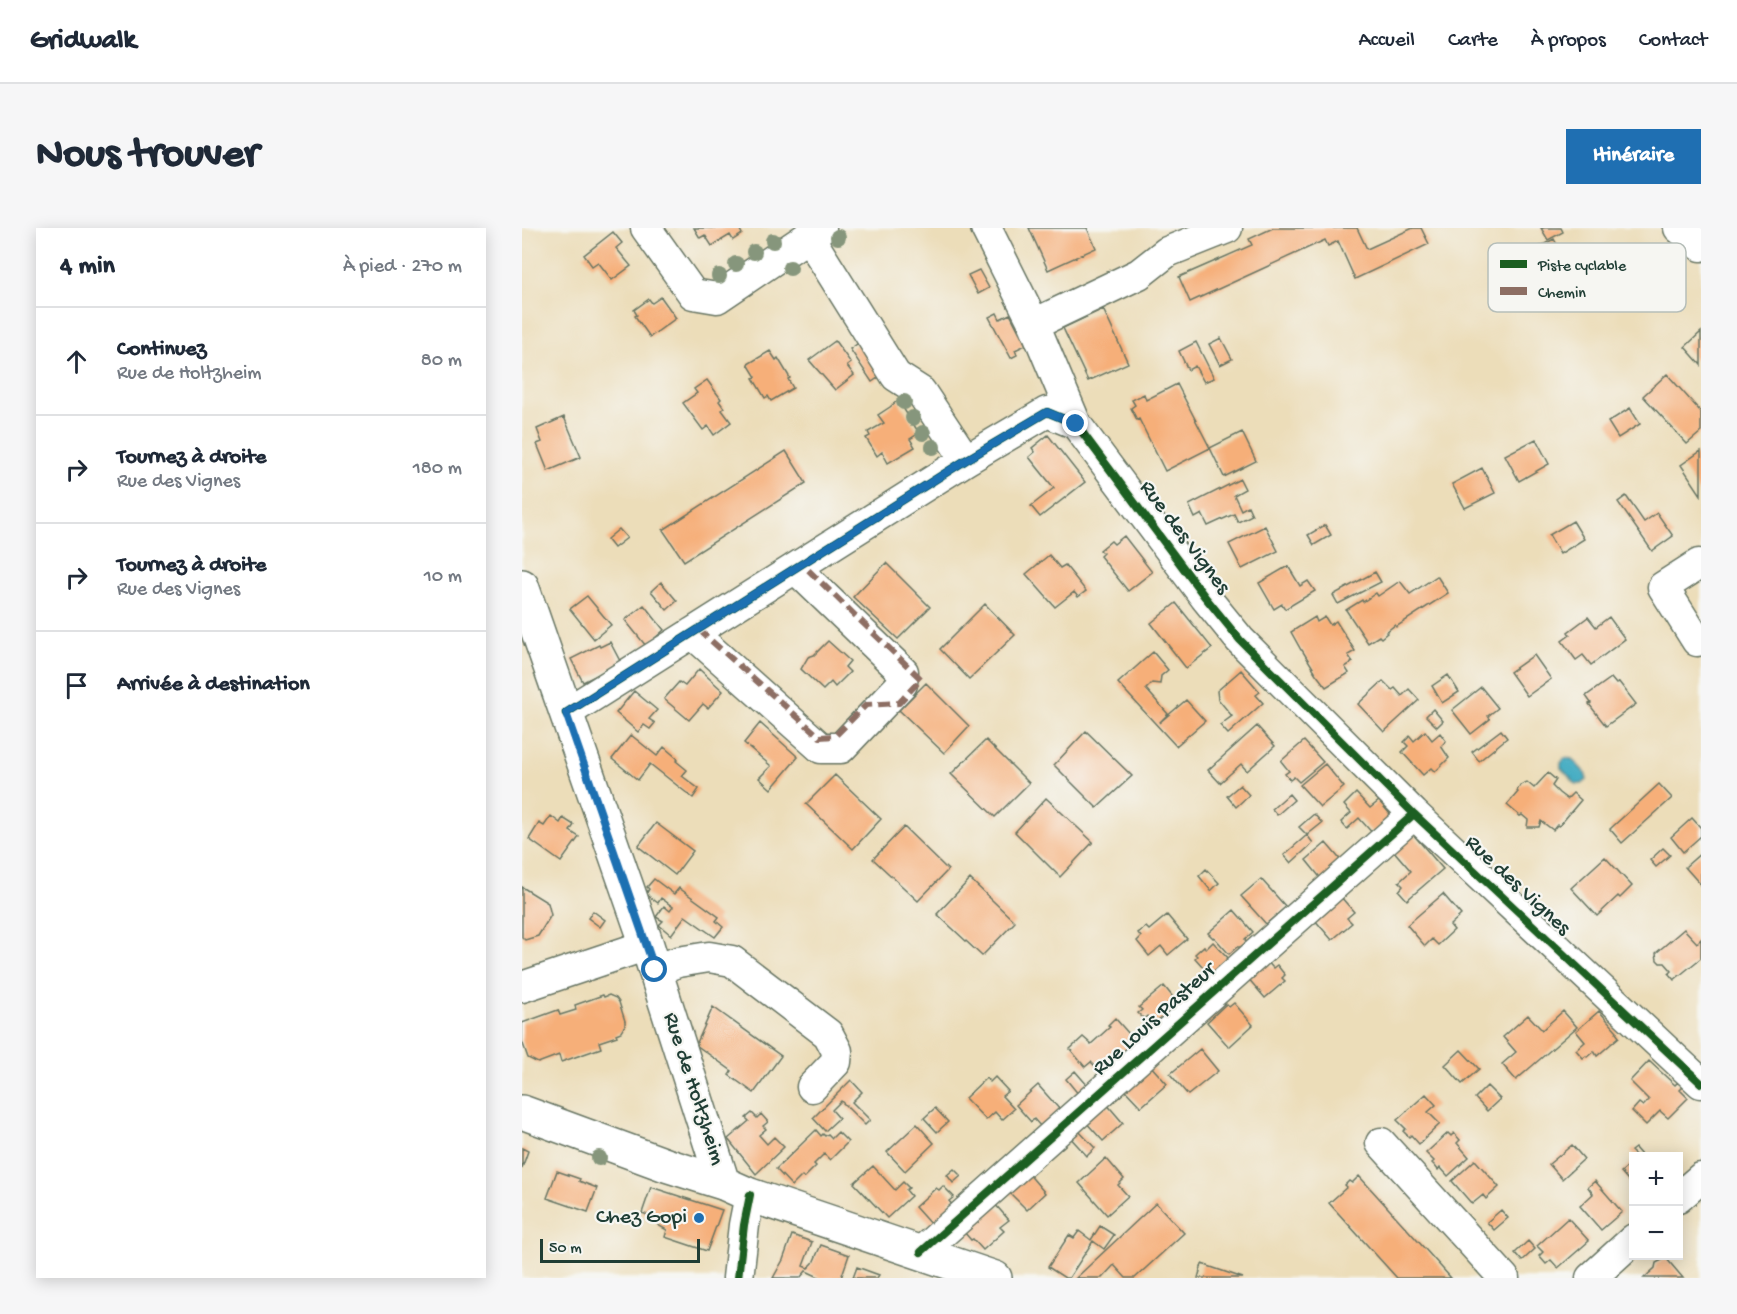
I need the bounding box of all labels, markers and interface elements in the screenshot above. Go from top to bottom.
text: Gridwalk [30,25,136,58]
text: Accueil [1358,29,1415,54]
text: Carte [1448,29,1498,54]
text: À propos [1531,29,1606,54]
text: Contact [1639,29,1707,54]
button: Itinéraire [1566,129,1701,184]
text: Nous trouver [36,132,259,181]
legend [1488,243,1686,312]
text: 4 min [60,252,115,283]
text: À pied · 270 m [343,256,462,279]
text: Piste cyclable [1537,258,1627,277]
text: Chemin [1538,285,1586,304]
text: Continuez [117,337,206,363]
icon: ahead [60,345,93,378]
text: 80 m [421,350,462,373]
text: Rue de Holtzheim [117,363,261,386]
route end [1062,410,1088,436]
text: Tournez à droite [117,445,266,471]
icon: right [60,453,93,486]
text: 180 m [413,458,462,481]
text: Rue des Vignes [117,471,240,494]
street label: Rue des Vignes [1133,476,1236,601]
text: Tournez à droite [117,553,266,579]
icon: right [60,561,93,594]
text: 10 m [424,566,462,589]
text: Rue des Vignes [117,579,240,602]
icon: arrive [60,669,93,702]
text: Arrivée à destination [117,672,310,698]
street label: Rue des Vignes [1459,830,1576,942]
route start [641,956,667,982]
street label: Rue Louis Pasteur [1088,956,1224,1082]
street label: Rue de Holtzheim [656,1009,730,1169]
map controls [1629,1152,1683,1260]
button: + [1629,1152,1683,1206]
place label: Chez Gopi [596,1205,687,1231]
button: − [1629,1206,1683,1260]
marker: Chez Gopi [692,1211,706,1225]
scale bar [540,1236,700,1264]
text: 50 m [549,1240,582,1259]

